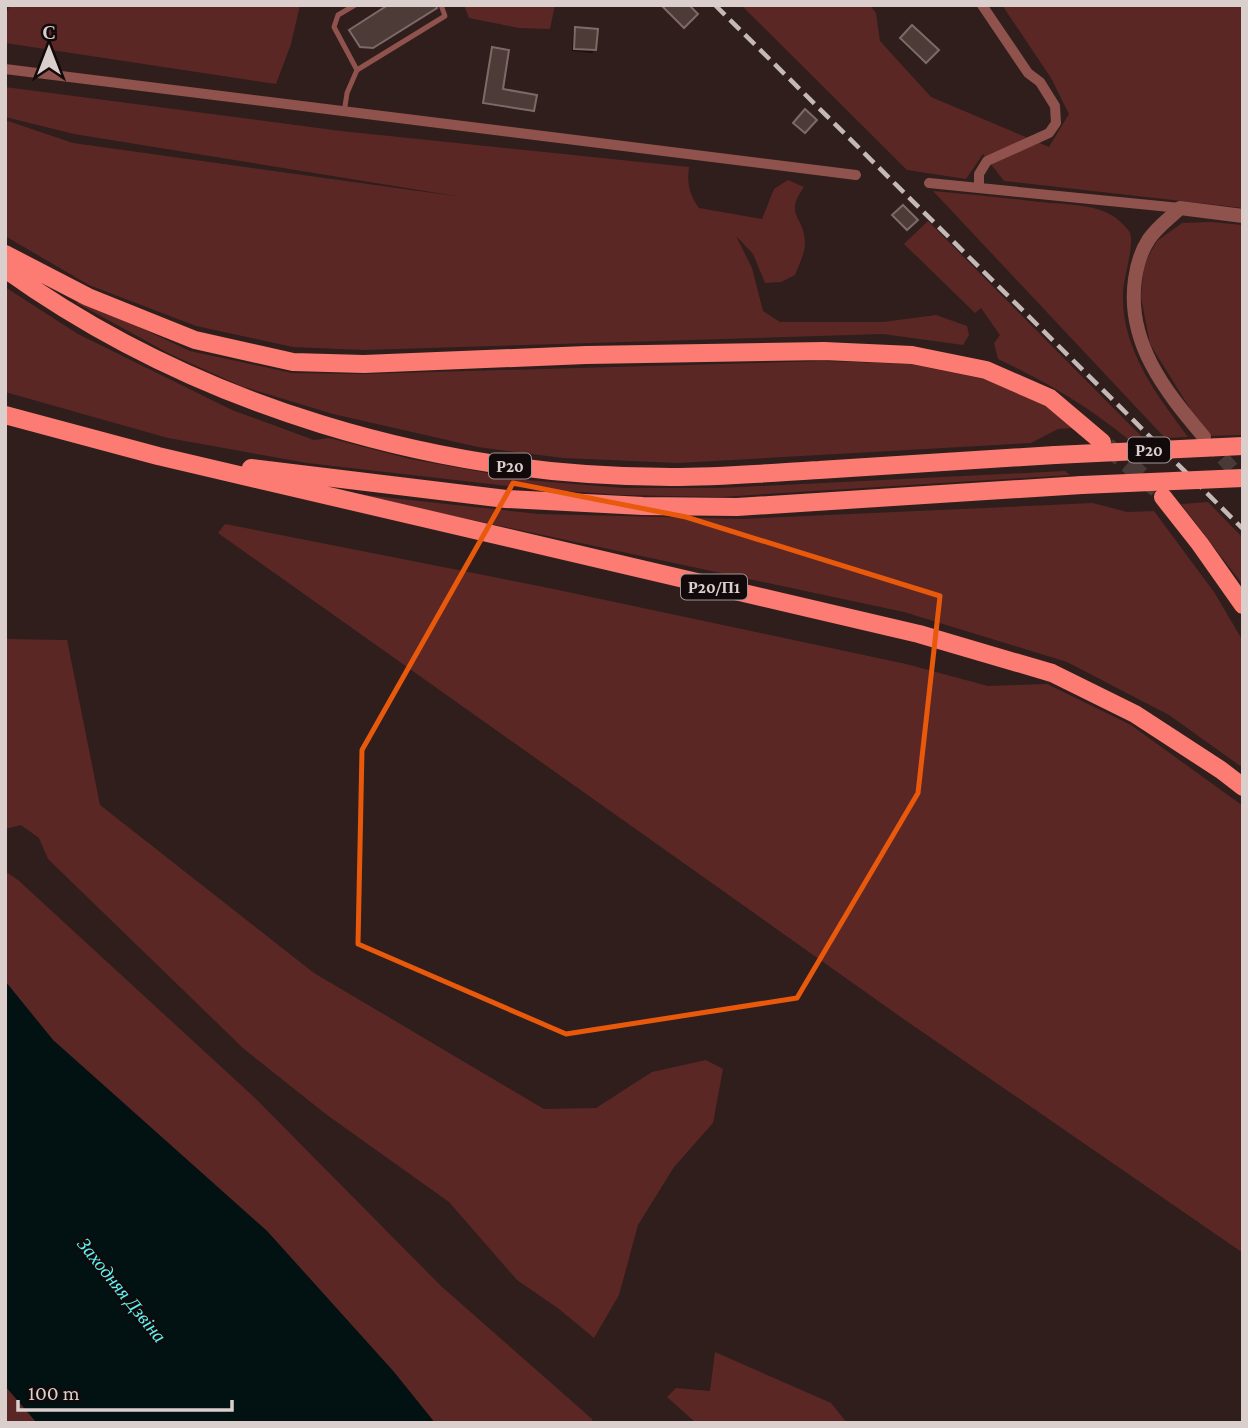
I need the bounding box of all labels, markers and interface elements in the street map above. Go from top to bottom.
north arrow [14,14,84,84]
text: С [42,22,56,43]
road number: Р20 [1128,438,1170,463]
road number: Р20 [489,453,531,478]
road number: Р20/П1 [681,574,747,600]
water label: Заходняя Дзвіна [73,1234,171,1346]
scale bar [18,1368,231,1412]
text: 100 m [28,1381,80,1405]

